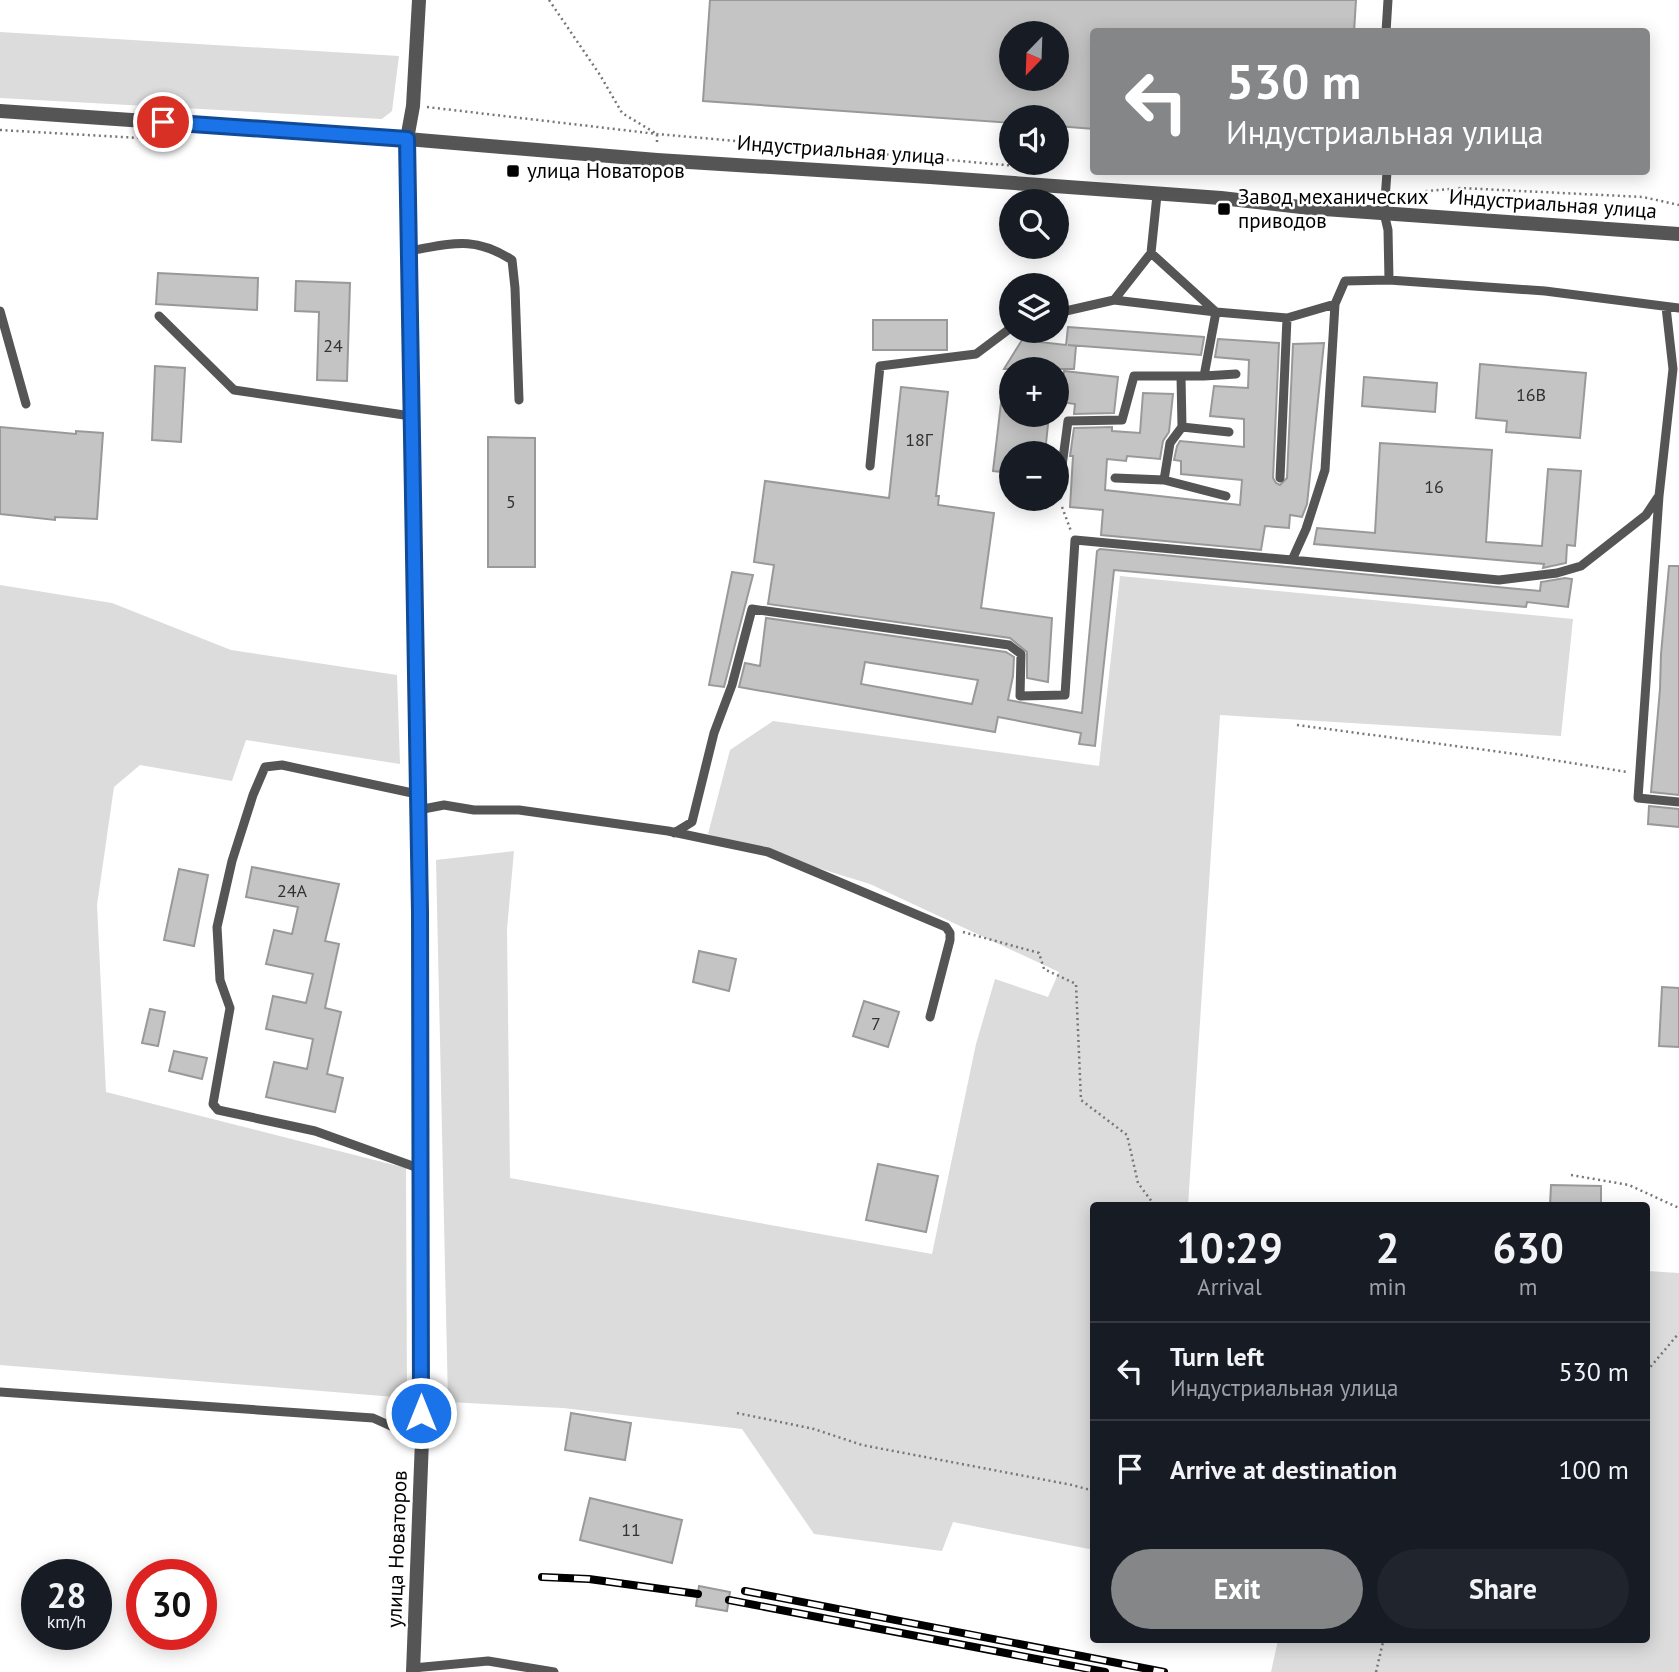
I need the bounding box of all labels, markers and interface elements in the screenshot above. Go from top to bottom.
north arrow [999,21,1069,91]
map controls [999,21,1069,511]
text: 530 m [1226,49,1361,113]
icon: left [1111,56,1202,147]
pin [133,92,193,152]
icon: arrive [144,103,182,141]
button: sound [999,105,1069,175]
text: Индустриальная улица [1226,111,1544,153]
street label: Индустриальная улица [736,129,946,170]
place label: улица Новаторов [527,157,685,184]
marker: улица Новаторов [505,163,521,179]
place label: Завод механических приводов [1238,183,1429,234]
street label: Индустриальная улица [1448,183,1658,224]
button: search [999,189,1069,259]
marker: Завод механических приводов [1216,201,1232,217]
button: layers [999,273,1069,343]
house number: 24 [323,334,343,357]
button: + [999,357,1069,427]
house number: 16В [1516,383,1546,406]
house number: 18Г [905,428,934,451]
button: − [999,441,1069,511]
house number: 16 [1424,475,1444,498]
house number: 5 [506,490,516,513]
house number: 24А [277,879,308,902]
house number: 7 [871,1012,881,1035]
text: 10:29 [1176,1220,1283,1275]
text: 2 [1376,1220,1399,1275]
text: 630 [1492,1220,1564,1275]
text: Arrival [1197,1272,1262,1301]
text: min [1369,1272,1406,1301]
text: m [1519,1272,1537,1301]
text: Turn left [1170,1340,1264,1373]
icon: left [1111,1352,1149,1390]
text: 530 m [1558,1355,1629,1388]
text: Индустриальная улица [1170,1373,1398,1402]
position arrow [384,1376,458,1450]
icon: arrive [1111,1450,1149,1488]
text: Arrive at destination [1170,1453,1397,1486]
text: 100 m [1558,1453,1629,1486]
street label: улица Новаторов [380,1470,413,1628]
house number: 11 [621,1518,641,1541]
button: Exit [1111,1549,1363,1629]
button: Share [1377,1549,1629,1629]
speed limit sign: 30 [126,1559,217,1650]
text: 28 [47,1572,86,1618]
text: km/h [47,1610,86,1633]

